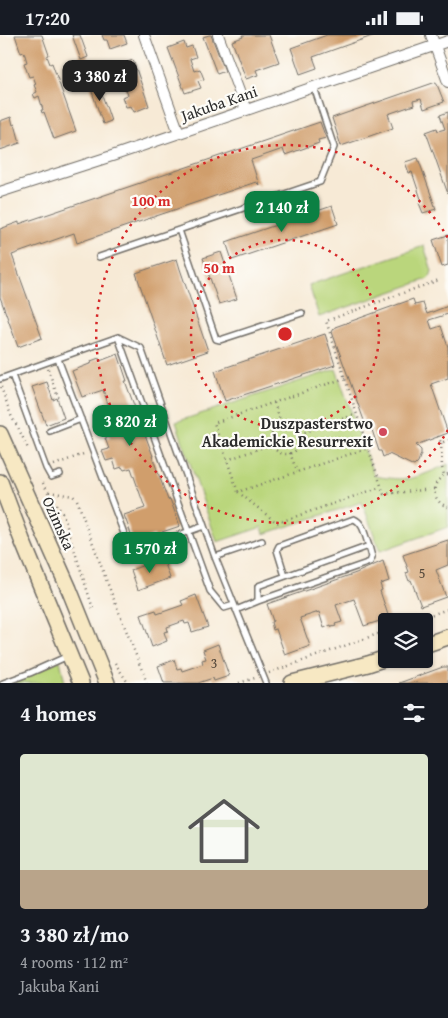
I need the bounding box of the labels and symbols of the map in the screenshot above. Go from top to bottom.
pin: 3 380 zł [48,59,152,102]
street label: Jakuba Kani [176,79,261,128]
text: 100 m [131,190,171,211]
pin: 2 140 zł [230,191,334,233]
text: 50 m [203,257,235,278]
centre of rings [276,325,294,343]
pin: 3 820 zł [78,405,182,447]
place label: Duszpasterstwo Akademickie Resurrexit [202,411,373,453]
marker: Duszpasterstwo Akademickie Resurrexit [377,426,389,438]
street label: Ozimska [37,492,82,554]
pin: 1 570 zł [98,531,202,574]
house number: 5 [419,563,425,583]
house number: 3 [211,653,217,673]

